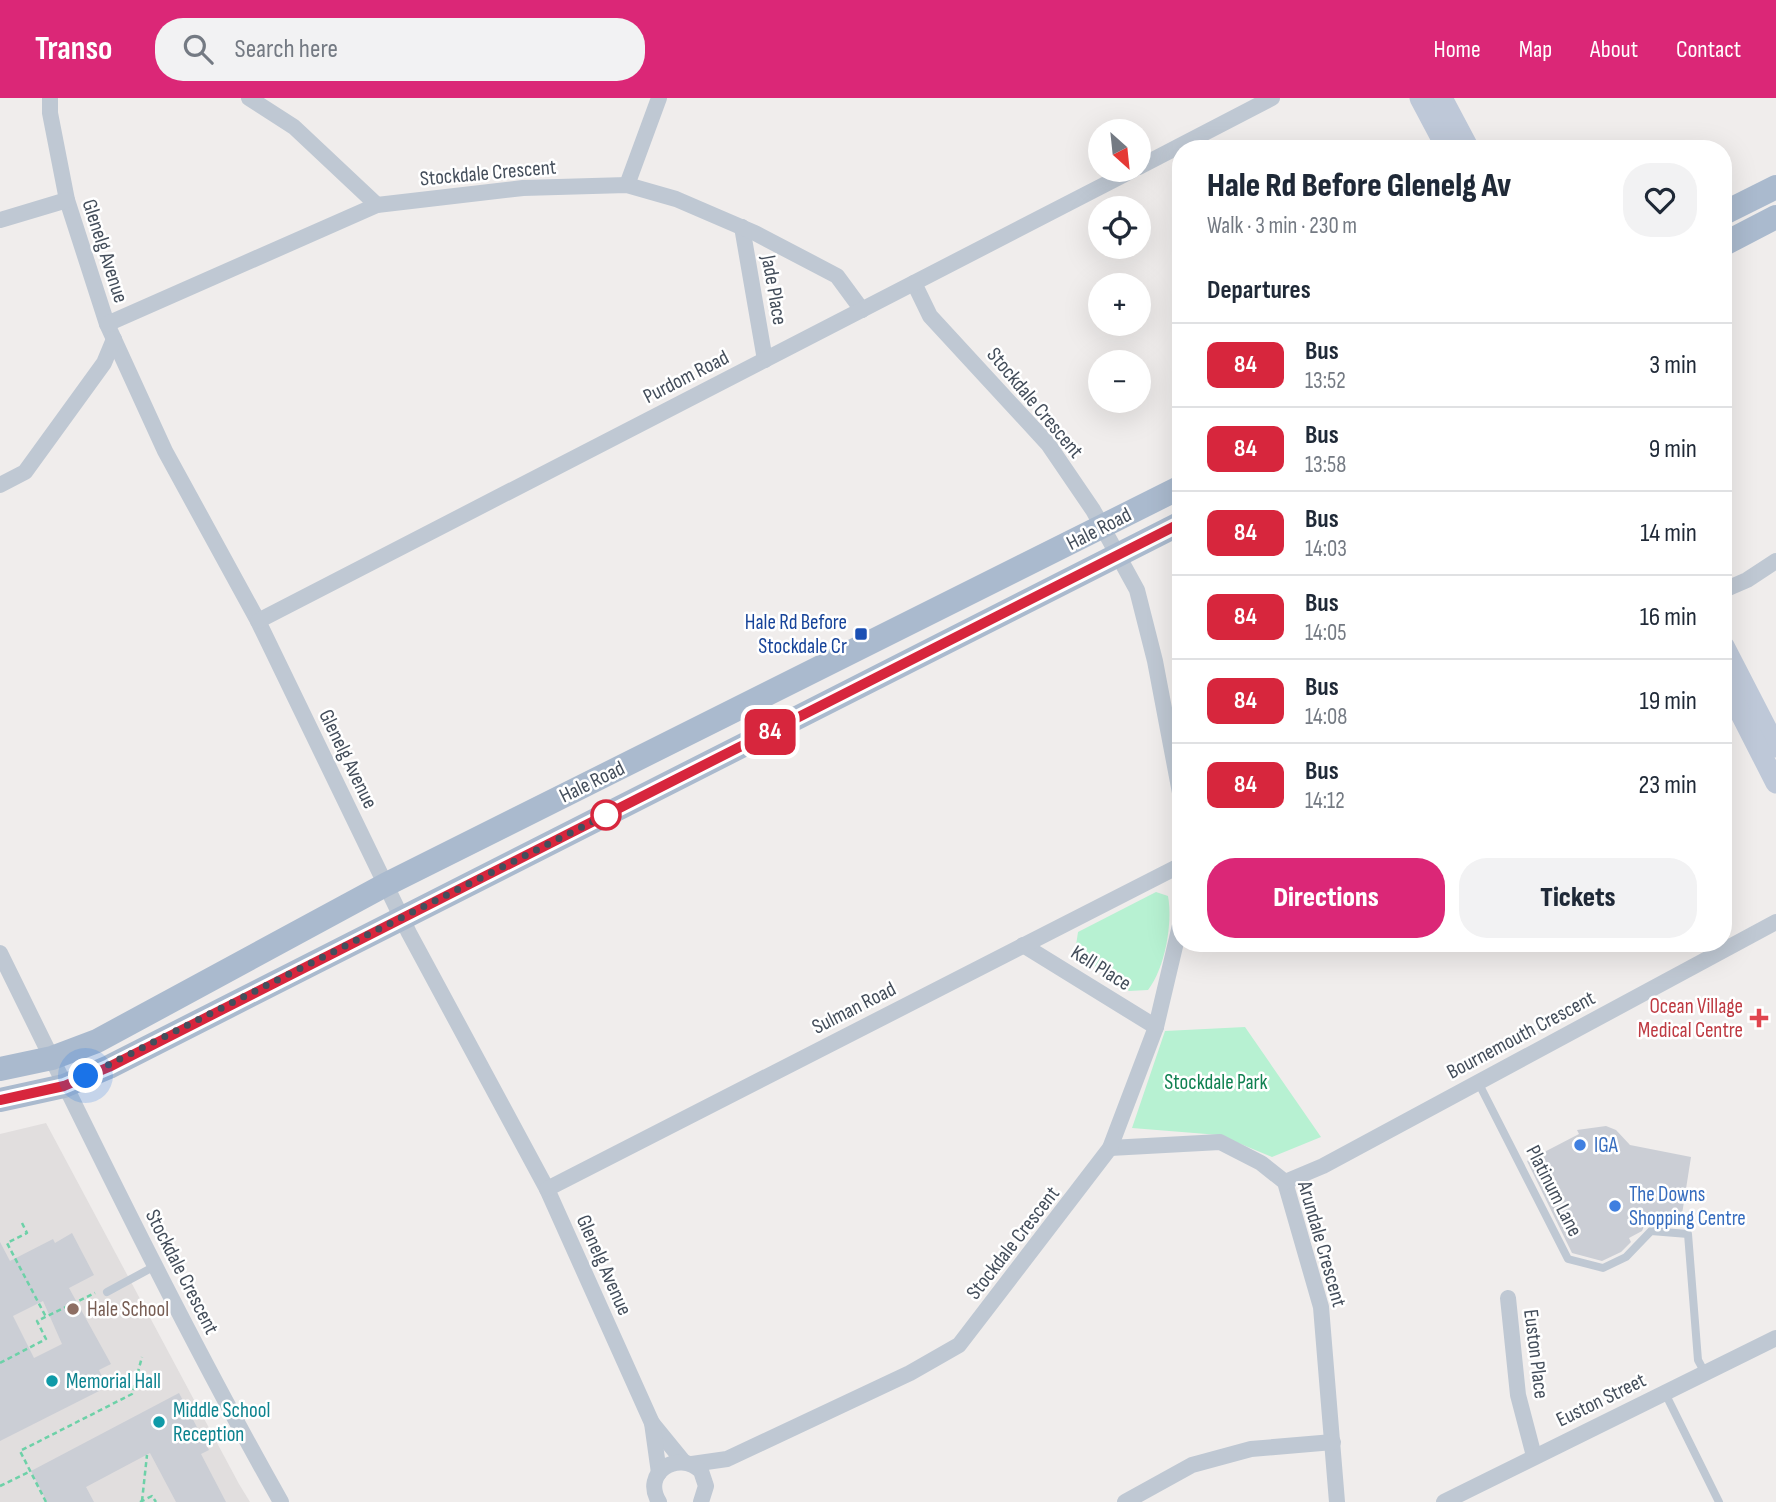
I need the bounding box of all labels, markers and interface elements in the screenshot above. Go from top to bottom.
search box [155,18,645,81]
text: Transo [35,29,113,69]
icon: search [179,30,217,68]
text: Search here [235,34,338,65]
text: Home [1433,35,1481,64]
text: Map [1519,35,1552,64]
text: About [1590,35,1638,64]
text: Contact [1676,35,1741,64]
north arrow [1088,119,1152,182]
map controls [1088,119,1151,413]
street label: Stockdale Crescent [419,155,557,191]
button: heart [1623,163,1697,237]
text: Hale Rd Before Glenelg Av [1207,166,1511,206]
street label: Glenelg Avenue [77,196,133,306]
button: locate [1088,196,1151,259]
text: Walk · 3 min · 230 m [1207,212,1357,240]
street label: Jade Place [755,252,792,327]
button: + [1088,273,1151,336]
text: Departures [1207,275,1311,306]
text: Bus [1305,336,1339,367]
street label: Stockdale Crescent [982,343,1088,463]
street label: Purdom Road [639,345,733,409]
button: − [1088,350,1151,413]
text: 84 [1234,350,1257,379]
text: 3 min [1649,350,1697,381]
text: 13:52 [1305,367,1346,395]
text: Bus [1305,420,1339,451]
text: 84 [1234,434,1257,463]
text: 9 min [1649,434,1697,465]
text: 13:58 [1305,451,1346,479]
street label: Hale Road [1062,502,1136,556]
text: Bus [1305,504,1339,535]
text: 84 [1234,518,1257,547]
text: 14 min [1640,518,1697,549]
text: 14:03 [1305,535,1347,563]
text: Bus [1305,588,1339,619]
text: 84 [1234,602,1257,631]
text: 16 min [1640,602,1697,633]
place label: Hale Rd Before Stockdale Cr [745,610,847,659]
text: 14:05 [1305,619,1346,647]
marker: Hale Rd Before Stockdale Cr [853,626,869,642]
text: Bus [1305,672,1339,703]
text: 84 [1234,686,1257,715]
text: 19 min [1640,686,1697,717]
text: 14:08 [1305,703,1347,731]
street label: Glenelg Avenue [313,705,383,813]
line badge: 84 [738,709,802,755]
text: 84 [759,717,781,746]
street label: Hale Road [555,756,629,808]
text: Bus [1305,756,1339,787]
text: 84 [1234,770,1257,799]
text: 23 min [1639,770,1697,801]
text: 14:12 [1305,787,1345,815]
unlabelled marker [591,800,621,830]
button: Directions [1207,858,1445,938]
button: Tickets [1459,858,1697,938]
street label: Kell Place [1066,940,1136,996]
street label: Sulman Road [808,976,900,1040]
street label: Bournemouth Crescent [1443,985,1599,1085]
place label: Ocean Village Medical Centre [1638,994,1743,1043]
marker: Ocean Village Medical Centre [1749,1008,1769,1028]
your location [68,1058,103,1093]
park label: Stockdale Park [1164,1070,1268,1095]
place label: IGA [1594,1133,1619,1158]
marker: IGA [1572,1137,1588,1153]
street label: Platinum Lane [1520,1141,1588,1241]
street label: Arundale Crescent [1292,1177,1352,1310]
street label: Stockdale Crescent [961,1181,1065,1305]
place label: The Downs Shopping Centre [1629,1182,1746,1231]
marker: The Downs Shopping Centre [1607,1198,1623,1214]
street label: Stockdale Crescent [140,1205,224,1339]
street label: Glenelg Avenue [571,1211,637,1319]
place label: Hale School [87,1297,169,1322]
marker: Hale School [65,1301,81,1317]
street label: Euston Place [1518,1308,1554,1400]
street label: Euston Street [1552,1368,1650,1432]
place label: Memorial Hall [66,1369,161,1394]
marker: Memorial Hall [44,1373,60,1389]
place label: Middle School Reception [173,1398,270,1447]
marker: Middle School Reception [151,1414,167,1430]

